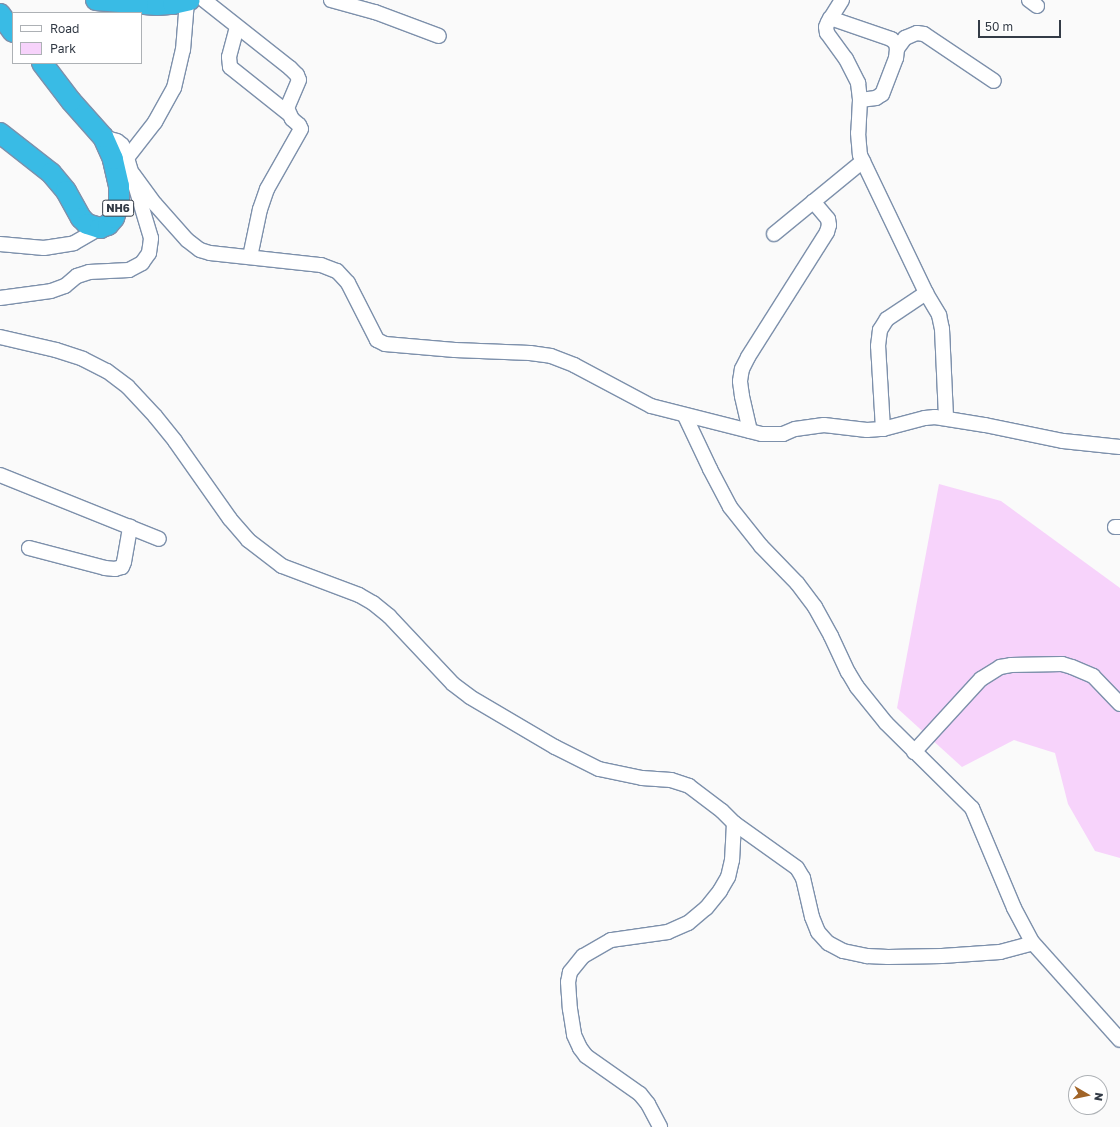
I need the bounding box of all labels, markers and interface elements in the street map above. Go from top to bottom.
legend [12,12,142,64]
scale bar [980,12,1063,38]
text: 50 m [985,19,1013,34]
text: Road [50,21,79,36]
text: Park [50,41,76,56]
road number: NH6 [102,199,134,217]
north arrow [1068,1075,1108,1115]
text: N [1092,1092,1106,1102]

